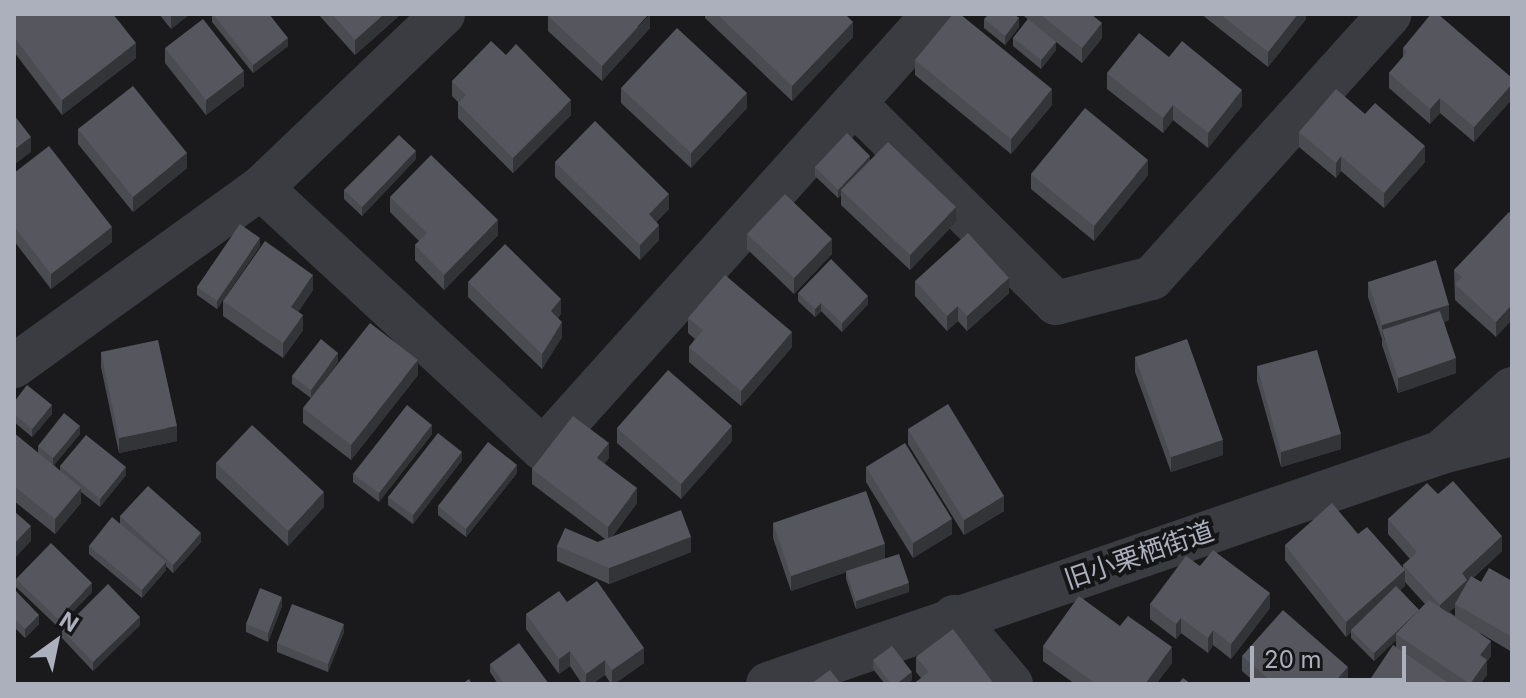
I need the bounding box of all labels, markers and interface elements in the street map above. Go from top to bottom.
street label: 旧小栗栖街道 [1060,515,1218,595]
north arrow [16,602,96,682]
text: N [55,606,83,637]
scale bar [1254,630,1410,680]
text: 20 m [1264,645,1322,674]

